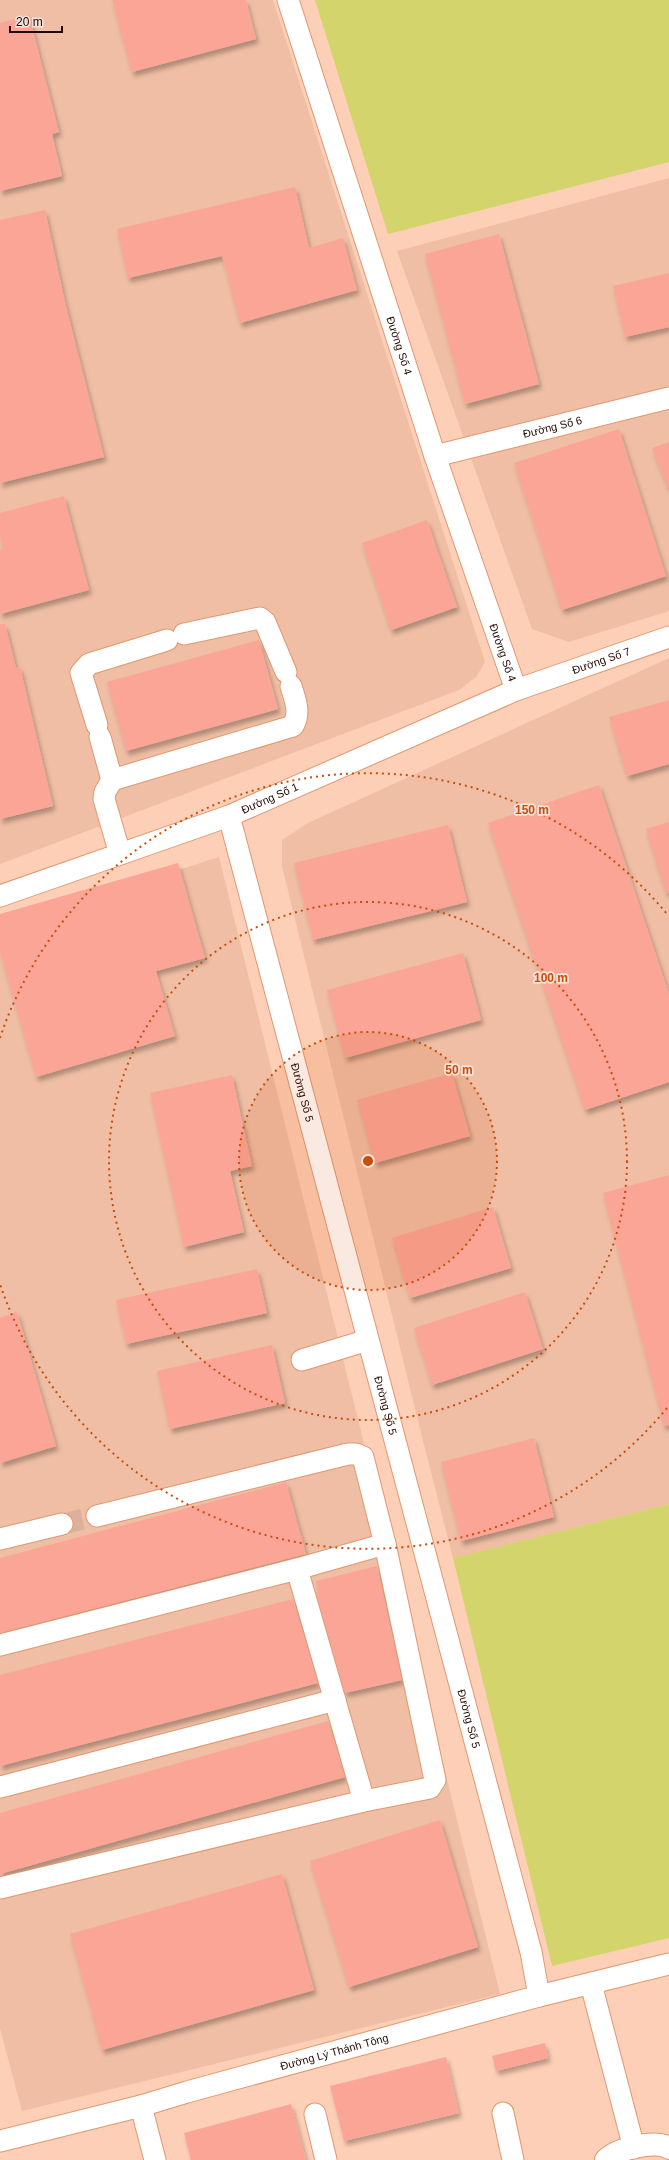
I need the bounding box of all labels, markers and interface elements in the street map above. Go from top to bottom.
scale bar [10,8,62,34]
text: 20 m [16,15,43,29]
street label: Đường Số 4 [384,315,414,376]
street label: Đường Số 6 [522,414,583,440]
street label: Đường Số 4 [487,622,519,683]
street label: Đường Số 7 [570,645,632,676]
street label: Đường Số 1 [240,780,300,816]
text: 150 m [515,803,549,817]
text: 100 m [534,971,568,985]
street label: Đường Số 5 [289,1062,316,1123]
text: 50 m [445,1063,473,1077]
centre of rings [361,1154,375,1168]
street label: Đường Số 5 [372,1375,399,1436]
street label: Đường Số 5 [455,1688,483,1749]
street label: Đường Lý Thánh Tông [279,2031,390,2072]

